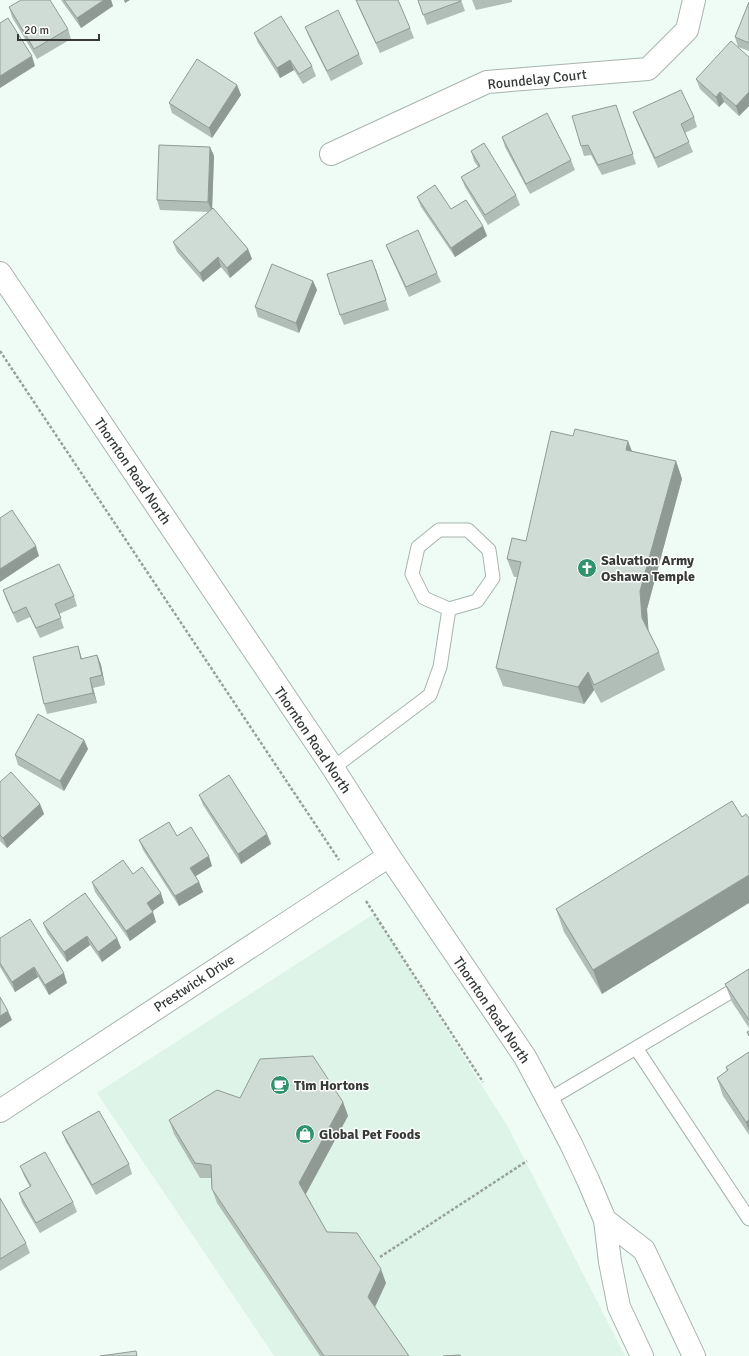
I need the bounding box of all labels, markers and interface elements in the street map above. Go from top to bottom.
scale bar [18,16,99,42]
text: 20 m [24,23,49,38]
street label: Roundelay Court [487,66,588,93]
street label: Thornton Road North [91,415,175,528]
place label: Salvation Army Oshawa Temple [601,552,695,585]
church icon: Salvation Army Oshawa Temple [576,557,598,579]
street label: Thornton Road North [271,684,355,797]
street label: Prestwick Drive [151,951,238,1016]
street label: Thornton Road North [450,954,534,1067]
cafe icon: Tim Hortons [269,1074,291,1096]
place label: Tim Hortons [294,1077,369,1094]
shop icon: Global Pet Foods [294,1123,316,1145]
place label: Global Pet Foods [319,1126,420,1143]

